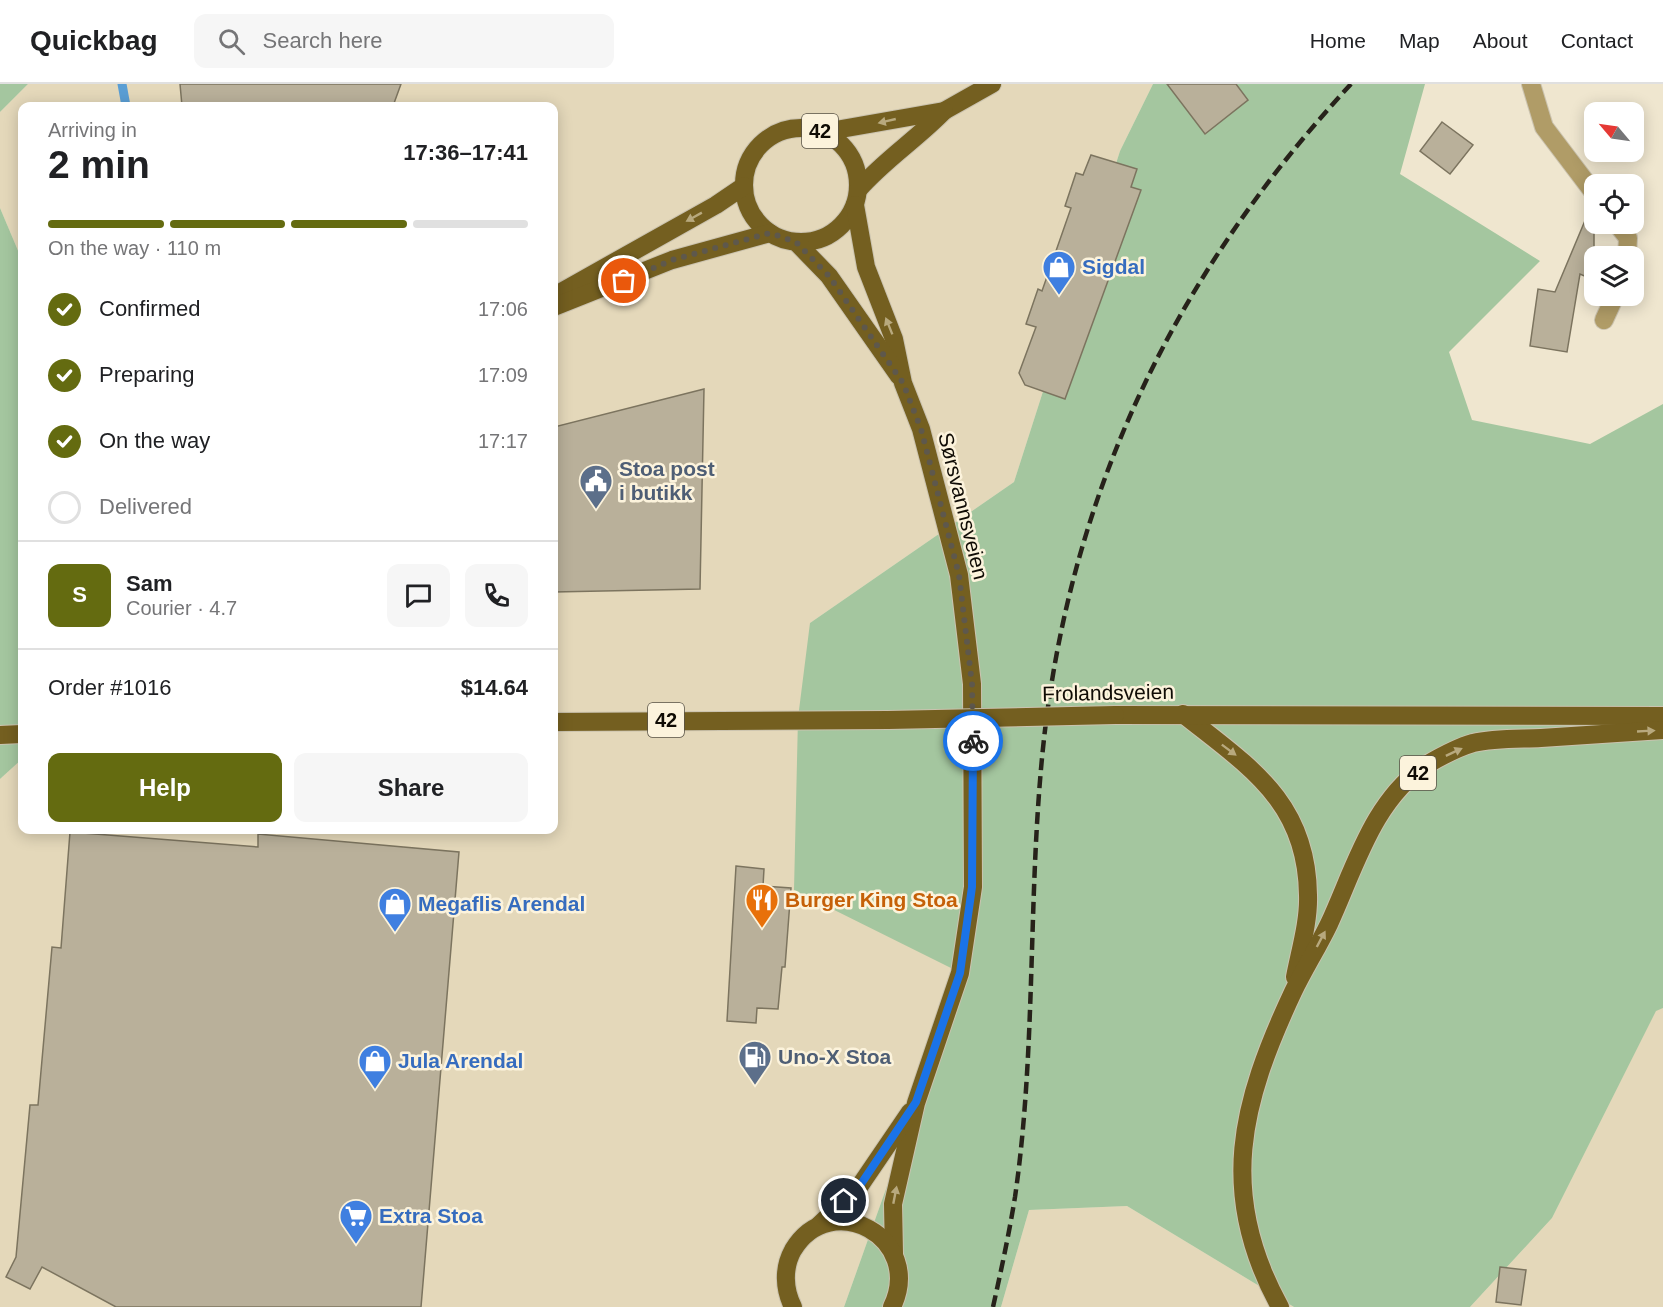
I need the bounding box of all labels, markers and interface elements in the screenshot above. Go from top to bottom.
search box [194,14,614,68]
text: Quickbag [30,25,158,56]
icon: search [215,25,248,58]
text: Search here [263,28,382,53]
text: Home [1310,29,1366,52]
text: Map [1399,29,1440,52]
text: About [1473,29,1528,52]
text: Contact [1561,29,1633,52]
north arrow [1584,102,1644,162]
map controls [1584,102,1644,306]
road number: 42 [802,114,838,148]
one-way arrow [878,117,896,127]
text: Arriving in [48,119,137,141]
text: 17:36–17:41 [403,140,528,165]
text: 2 min [48,143,150,186]
button: locate [1584,174,1644,234]
one-way arrow [685,212,702,222]
text: On the way · 110 m [48,237,221,259]
button: layers [1584,246,1644,306]
shop icon: Sigdal [1041,249,1077,296]
pin [598,255,649,306]
place label: Sigdal [1082,255,1145,278]
icon: bag [607,264,640,297]
icon: check [48,293,81,326]
text: Confirmed [99,296,200,321]
text: 17:06 [478,298,528,320]
one-way arrow [884,317,894,335]
icon: check [48,359,81,392]
text: Preparing [99,362,194,387]
text: 17:09 [478,364,528,386]
icon: check [48,425,81,458]
text: On the way [99,428,210,453]
text: 17:17 [478,430,528,452]
street label: Sørsvannsveien [934,430,993,582]
place label: Stoa post i butikk [619,457,715,504]
public building icon: Stoa post i butikk [578,463,614,510]
text: Delivered [99,494,192,519]
button: chat [387,564,450,627]
button: phone [465,564,528,627]
text: Sam [126,571,172,596]
text: S [72,582,87,607]
text: Courier · 4.7 [126,597,237,619]
text: Order #1016 [48,675,172,700]
text: $14.64 [461,675,528,700]
street label: Frolandsveien [1042,680,1174,705]
road number: 42 [648,703,684,737]
courier [943,711,1003,771]
icon: bike [957,725,990,758]
one-way arrow [1637,727,1656,736]
one-way arrow [1221,744,1237,756]
one-way arrow [1445,748,1462,757]
button: Help [48,753,282,822]
button: Share [294,753,528,822]
road number: 42 [1400,756,1436,790]
restaurant icon: Burger King Stoa [744,882,780,929]
shop icon: Megaflis Arendal [377,886,413,933]
place label: Burger King Stoa [785,888,958,911]
place label: Megaflis Arendal [418,892,585,915]
one-way arrow [1316,931,1326,948]
fuel station icon: Uno-X Stoa [737,1039,773,1086]
shop icon: Jula Arendal [357,1043,393,1090]
place label: Uno-X Stoa [778,1045,891,1068]
place label: Jula Arendal [398,1049,523,1072]
pin [818,1175,869,1226]
icon: home [827,1184,860,1217]
one-way arrow [891,1186,900,1205]
supermarket icon: Extra Stoa [338,1198,374,1245]
place label: Extra Stoa [379,1204,483,1227]

